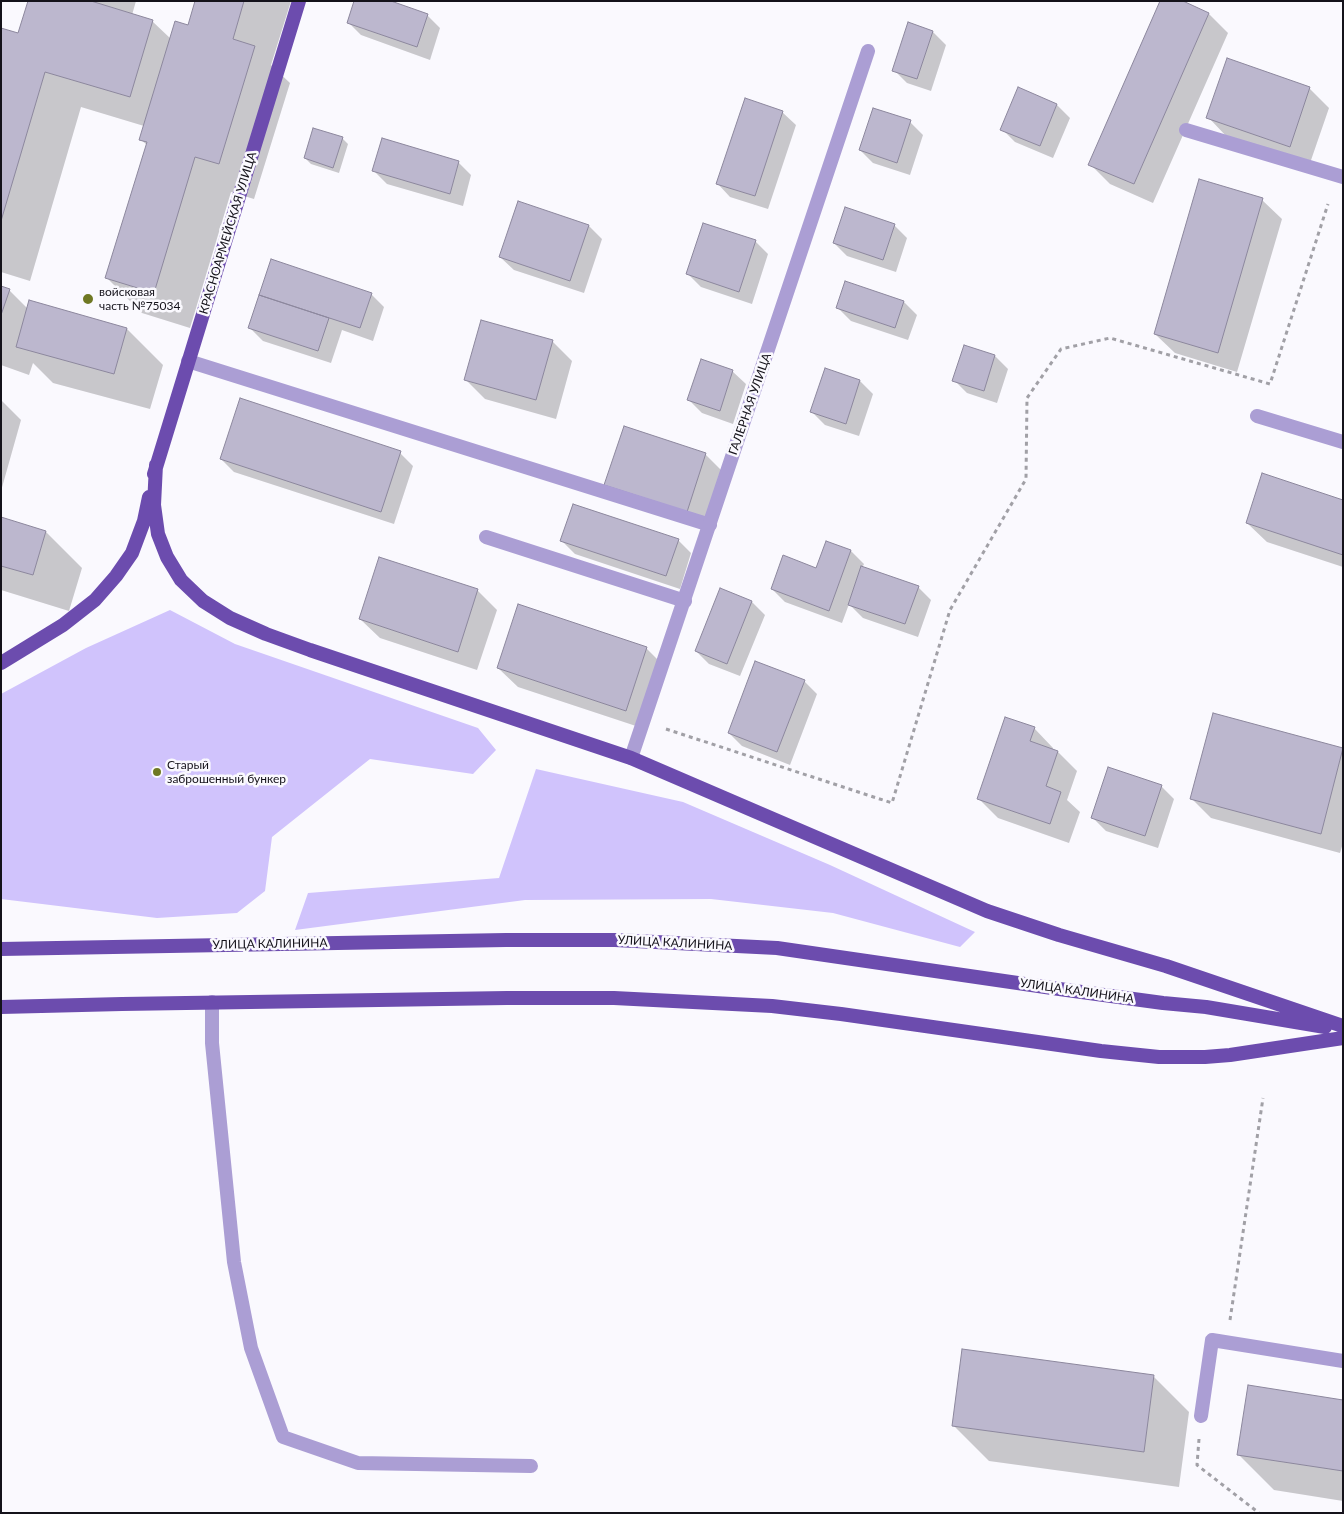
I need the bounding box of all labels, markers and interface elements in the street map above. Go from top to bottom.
street label: КРАСНОАРМЕЙСКАЯ УЛИЦА [196,150,260,316]
place label: войсковая часть №75034 [99,285,180,313]
marker: войсковая часть №75034 [81,292,95,306]
street label: ГАЛЕРНАЯ УЛИЦА [726,351,774,457]
place label: Старый заброшенный бункер [167,758,286,786]
marker: Старый заброшенный бункер [151,766,163,778]
street label: УЛИЦА КАЛИНИНА [617,933,733,953]
street label: УЛИЦА КАЛИНИНА [212,936,328,952]
street label: УЛИЦА КАЛИНИНА [1019,976,1135,1006]

